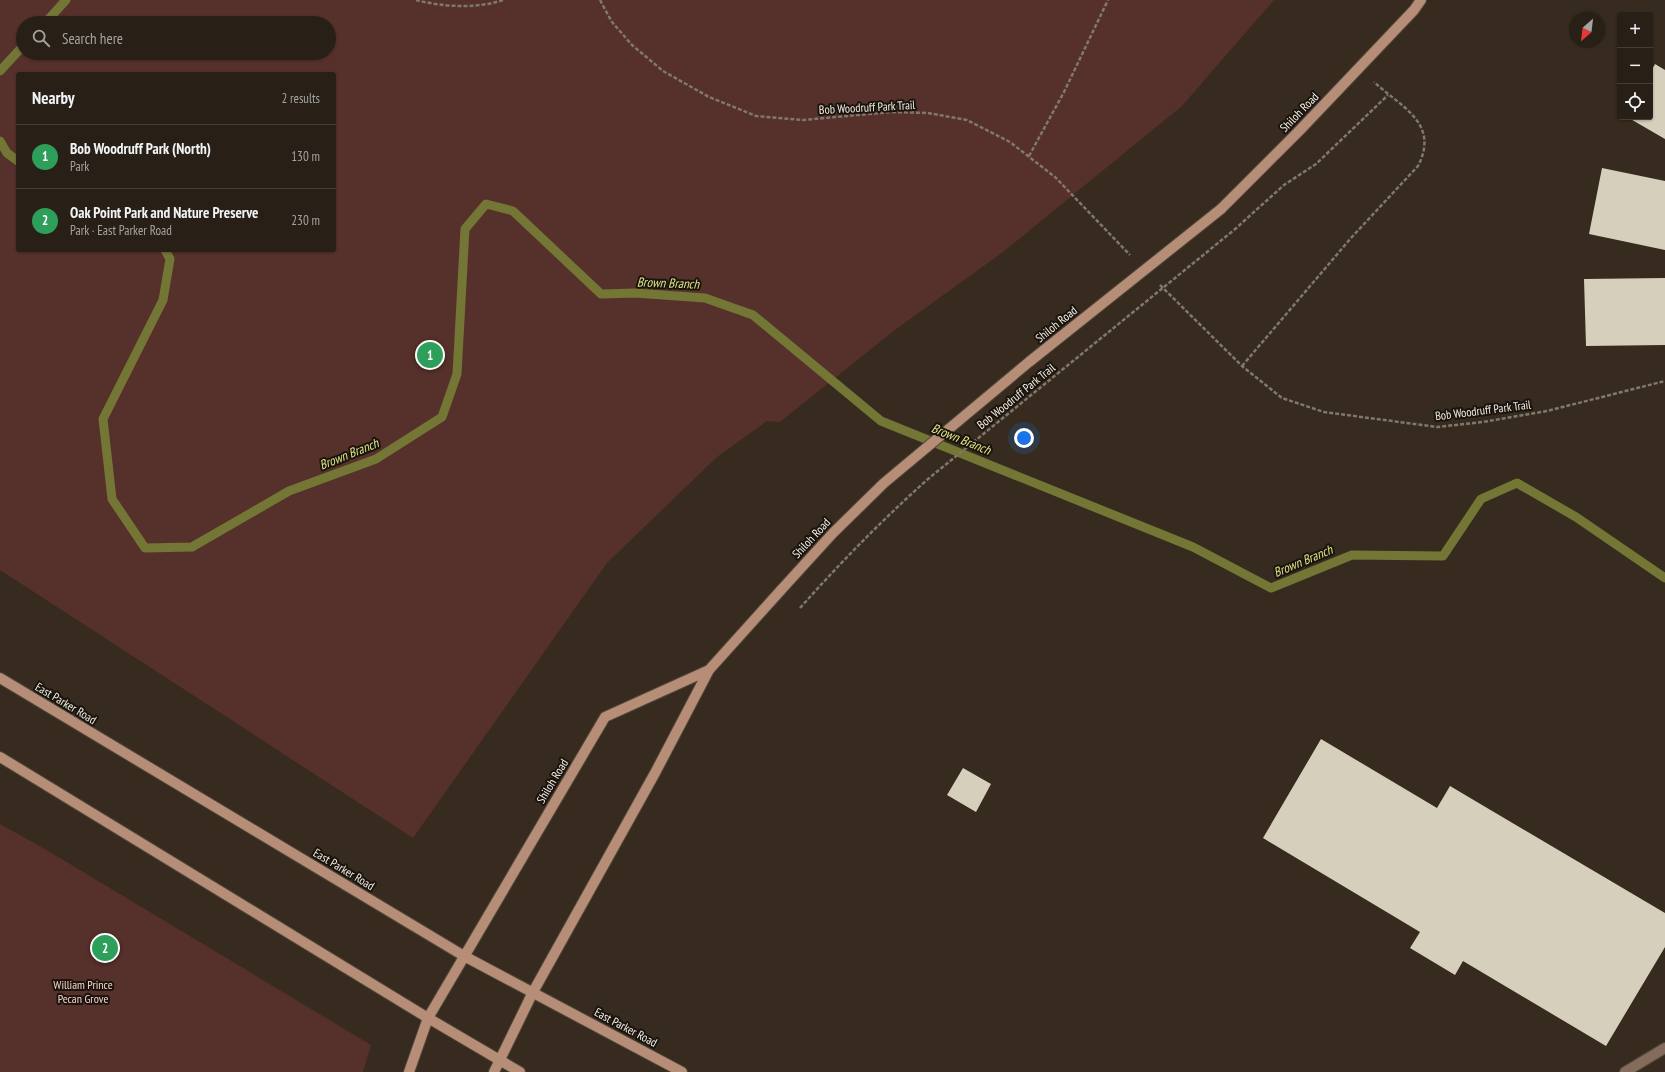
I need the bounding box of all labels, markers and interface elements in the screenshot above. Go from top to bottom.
north arrow [1569,12,1605,48]
map controls [1617,12,1653,120]
button: + [1617,12,1653,48]
search box [16,16,336,60]
icon: search [30,27,52,49]
text: Search here [62,29,123,48]
button: − [1617,48,1653,84]
button: locate [1617,84,1653,120]
text: Nearby [32,87,75,109]
street label: Shiloh Road [1276,89,1322,135]
text: 2 results [281,90,320,107]
street label: Bob Woodruff Park Trail [818,97,916,117]
text: Bob Woodruff Park (North) [70,139,211,158]
text: 1 [42,148,48,165]
text: 130 m [291,148,320,165]
text: Park [70,158,89,175]
text: Oak Point Park and Nature Preserve [70,203,259,222]
text: 2 [42,212,48,229]
text: 230 m [291,212,320,229]
text: Park · East Parker Road [70,222,172,239]
water label: Brown Branch [637,273,701,293]
street label: Shiloh Road [1032,303,1080,345]
pin: 1 [417,340,443,370]
street label: Bob Woodruff Park Trail [974,360,1058,432]
street label: Bob Woodruff Park Trail [1434,397,1532,423]
water label: Brown Branch [929,419,994,459]
your location [1014,428,1034,448]
water label: Brown Branch [317,434,382,474]
street label: Shiloh Road [789,515,833,561]
water label: Brown Branch [1271,541,1336,581]
street label: East Parker Road [33,679,99,727]
street label: Shiloh Road [533,756,571,806]
street label: East Parker Road [311,845,377,893]
pin: 2 [92,933,118,963]
park label: William Prince Pecan Grove [53,977,113,1006]
street label: East Parker Road [592,1004,660,1050]

